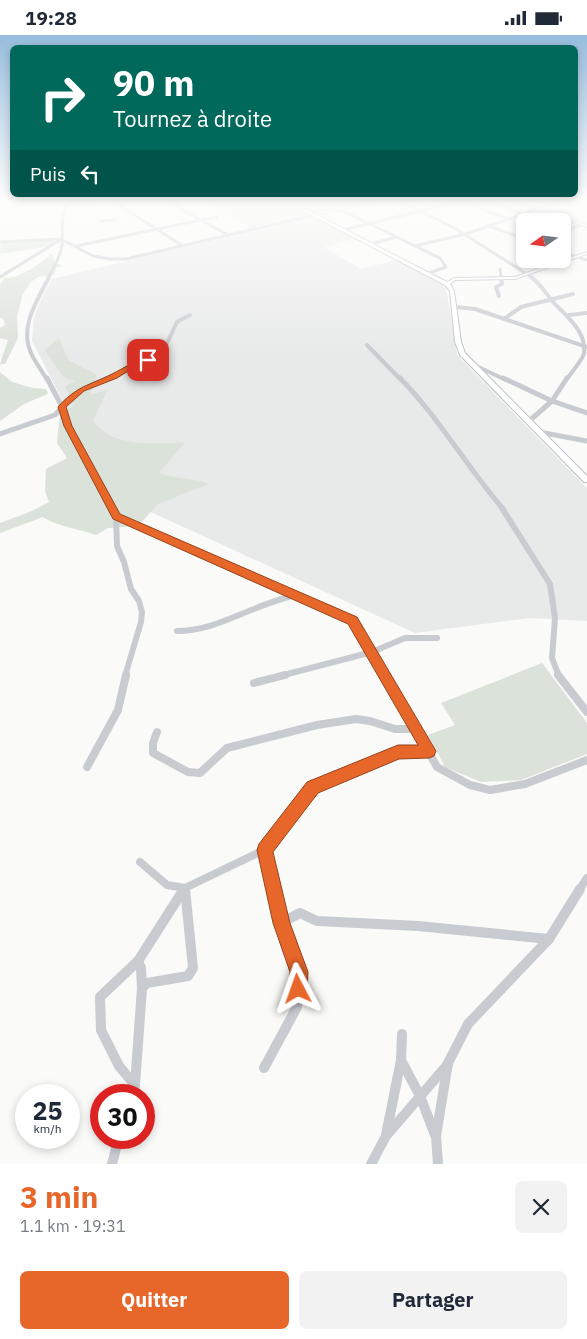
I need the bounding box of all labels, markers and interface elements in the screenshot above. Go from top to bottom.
text: 19:28 [25,6,77,30]
text: 90 m [113,60,195,106]
icon: right [30,65,95,130]
text: Tournez à droite [113,104,272,133]
icon: left [76,160,104,188]
text: Puis [30,162,66,186]
north arrow [516,213,571,267]
map controls [516,213,571,268]
pin [127,339,169,381]
icon: arrive [134,346,162,374]
position arrow [271,962,323,1014]
speed limit sign: 30 [90,1084,155,1149]
text: 25 [32,1094,63,1127]
text: km/h [33,1121,62,1136]
text: 3 min [20,1177,98,1216]
button: close [515,1181,567,1233]
text: 1.1 km · 19:31 [20,1216,126,1236]
button: Quitter [20,1271,289,1329]
button: Partager [299,1271,567,1329]

